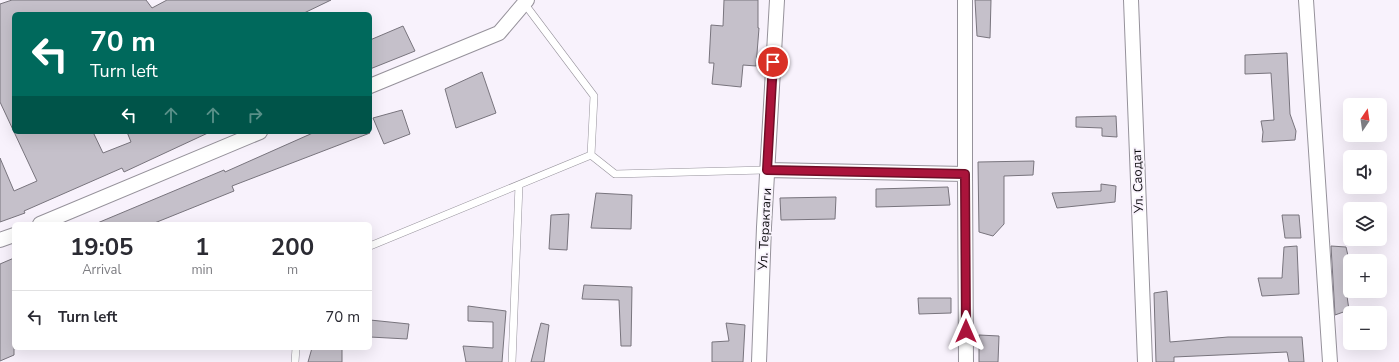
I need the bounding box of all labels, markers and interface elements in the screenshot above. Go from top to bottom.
text: 70 m [90,23,156,61]
icon: left [24,28,76,80]
pin [756,45,790,79]
icon: arrive [762,51,784,73]
text: Turn left [90,59,158,83]
north arrow [1343,98,1387,142]
map controls [1343,98,1387,350]
icon: left [118,104,140,126]
icon: ahead [160,104,182,126]
icon: ahead [202,104,224,126]
icon: right [244,104,266,126]
street label: Ул. Саодат [1128,148,1148,215]
button: sound [1343,150,1387,194]
street label: Ул. Терактаги [754,187,776,272]
button: layers [1343,202,1387,246]
text: 19:05 [70,231,133,263]
text: 1 [195,231,209,263]
text: 200 [271,231,314,263]
button: + [1343,254,1387,298]
text: Arrival [82,261,121,279]
text: min [191,261,213,279]
text: m [287,261,298,279]
icon: left [24,306,46,328]
button: − [1343,306,1387,350]
text: Turn left [58,307,117,327]
text: 70 m [325,307,360,327]
position arrow [945,310,987,352]

